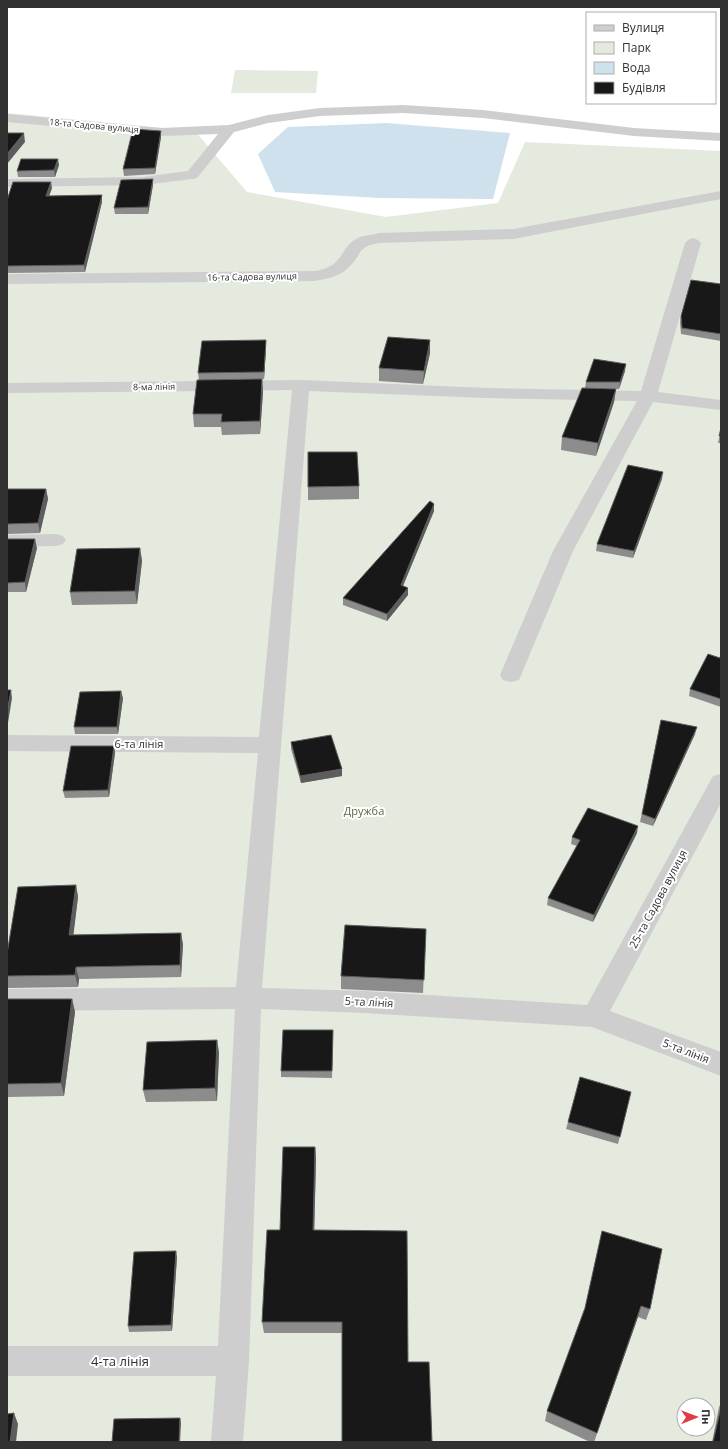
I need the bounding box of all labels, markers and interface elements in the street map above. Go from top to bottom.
legend [586,12,716,104]
text: Вулиця [622,19,664,36]
text: Парк [622,39,652,56]
text: Вода [622,59,651,76]
text: Будівля [622,79,666,96]
street label: 18-та Садова вулиця [49,115,139,136]
street label: 16-та Садова вулиця [207,269,297,284]
street label: 8-ма лінія [133,380,175,393]
street label: 6-та лінія [115,736,163,751]
park label: Дружба [344,803,384,818]
street label: 25-та Садова вулиця [625,847,690,951]
street label: 5-та лінія [344,993,394,1010]
street label: 5-та лінія [661,1035,712,1066]
street label: 4-та лінія [91,1352,149,1370]
north arrow [676,1397,716,1437]
text: Пн [699,1409,714,1425]

